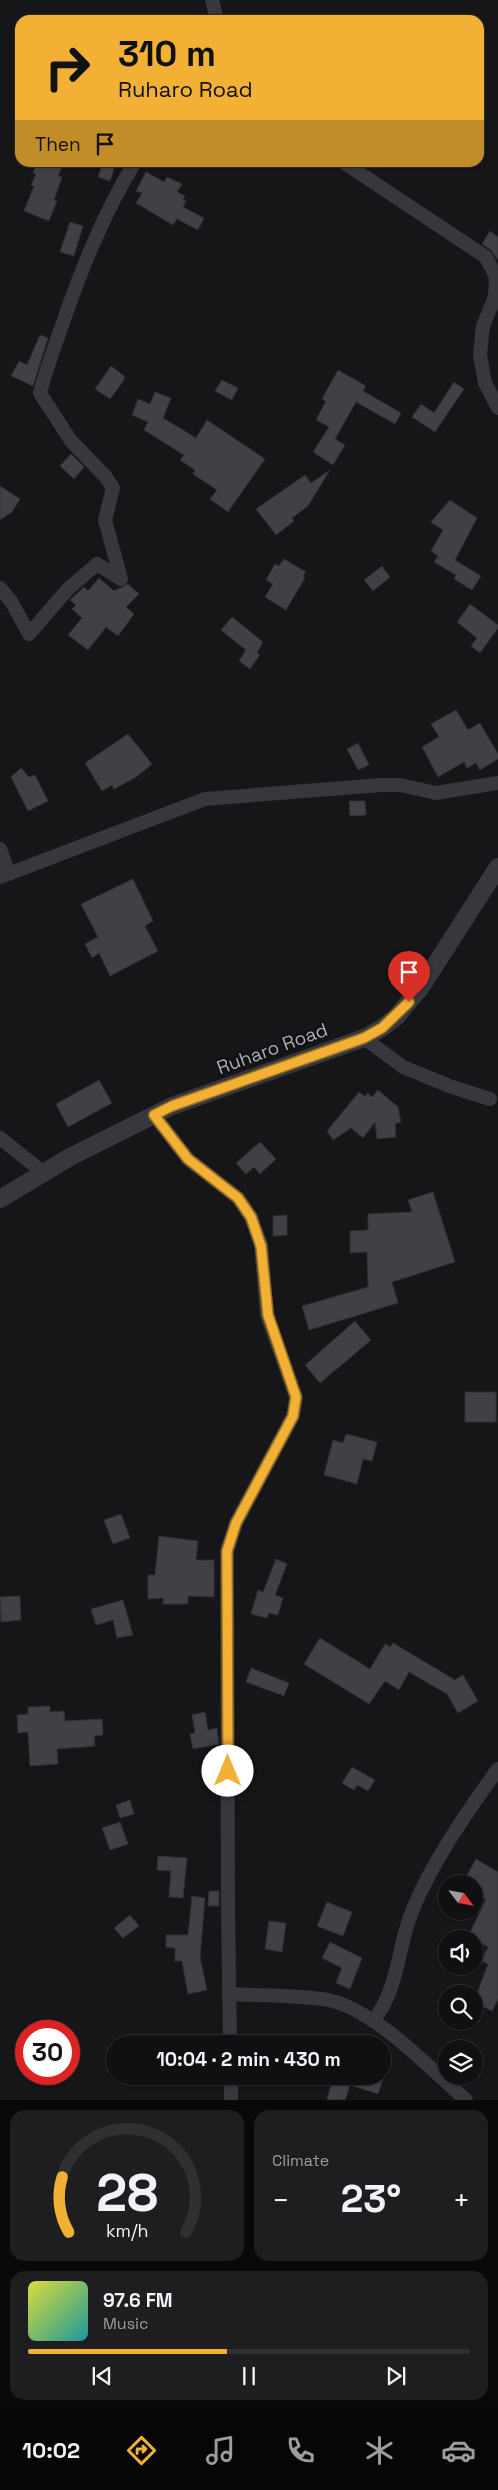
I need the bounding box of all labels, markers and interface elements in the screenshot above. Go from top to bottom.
text: 310 m [118,32,216,76]
icon: right [35,35,100,100]
text: Ruharo Road [118,75,253,103]
icon: arrive [91,130,119,158]
text: Then [35,132,81,157]
pin [388,951,430,1002]
icon: arrive [395,958,423,986]
street label: Ruharo Road [213,1017,331,1080]
position arrow [201,1744,253,1796]
north arrow [438,1875,482,1920]
map controls [438,1875,483,2085]
button: sound [438,1930,483,1975]
button: search [438,1985,483,2030]
speed limit sign: 30 [15,2020,80,2085]
button: layers [438,2040,483,2085]
text: 10:04 · 2 min · 430 m [156,2047,341,2072]
text: Climate [272,2150,329,2171]
text: 28 [96,2160,158,2226]
text: 23° [341,2175,401,2223]
text: − [272,2182,289,2218]
text: + [453,2182,470,2218]
text: km/h [106,2219,148,2242]
text: 97.6 FM [103,2288,173,2313]
text: Music [103,2313,149,2334]
icon: previous [88,2362,116,2390]
icon: pause [235,2362,263,2390]
icon: next [382,2362,410,2390]
icon: directions [124,2433,159,2468]
icon: music [203,2433,238,2468]
icon: phone [283,2433,318,2468]
icon: climate [362,2433,397,2468]
icon: car [441,2433,476,2468]
text: 10:02 [22,2436,80,2464]

